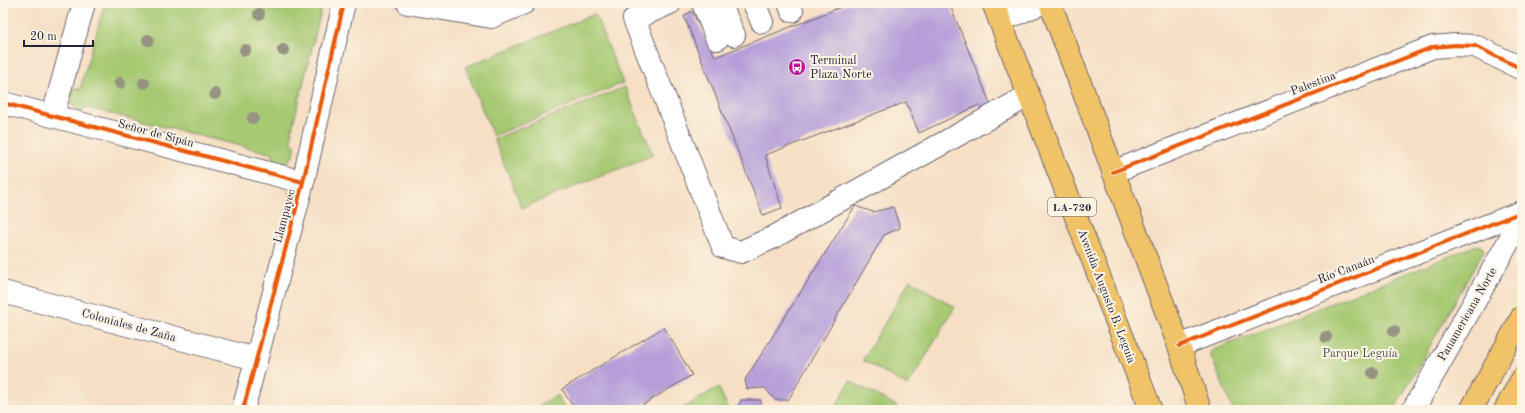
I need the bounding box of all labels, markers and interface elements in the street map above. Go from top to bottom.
scale bar [24,22,93,48]
text: 20 m [30,31,57,43]
place label: Terminal Plaza Norte [810,55,872,81]
bus stop icon: Terminal Plaza Norte [787,57,807,77]
street label: Palestina [1289,70,1338,98]
street label: Señor de Sipán [116,118,196,150]
street label: Llampayec [272,188,298,244]
road number: LA-720 [1048,198,1096,216]
street label: Avenida Augusto B. Leguia [1075,228,1137,365]
street label: Río Canaán [1316,253,1377,286]
street label: Panamericana Norte [1436,265,1500,363]
street label: Coloniales de Zaña [80,308,177,344]
park label: Parque Leguía [1322,348,1398,360]

